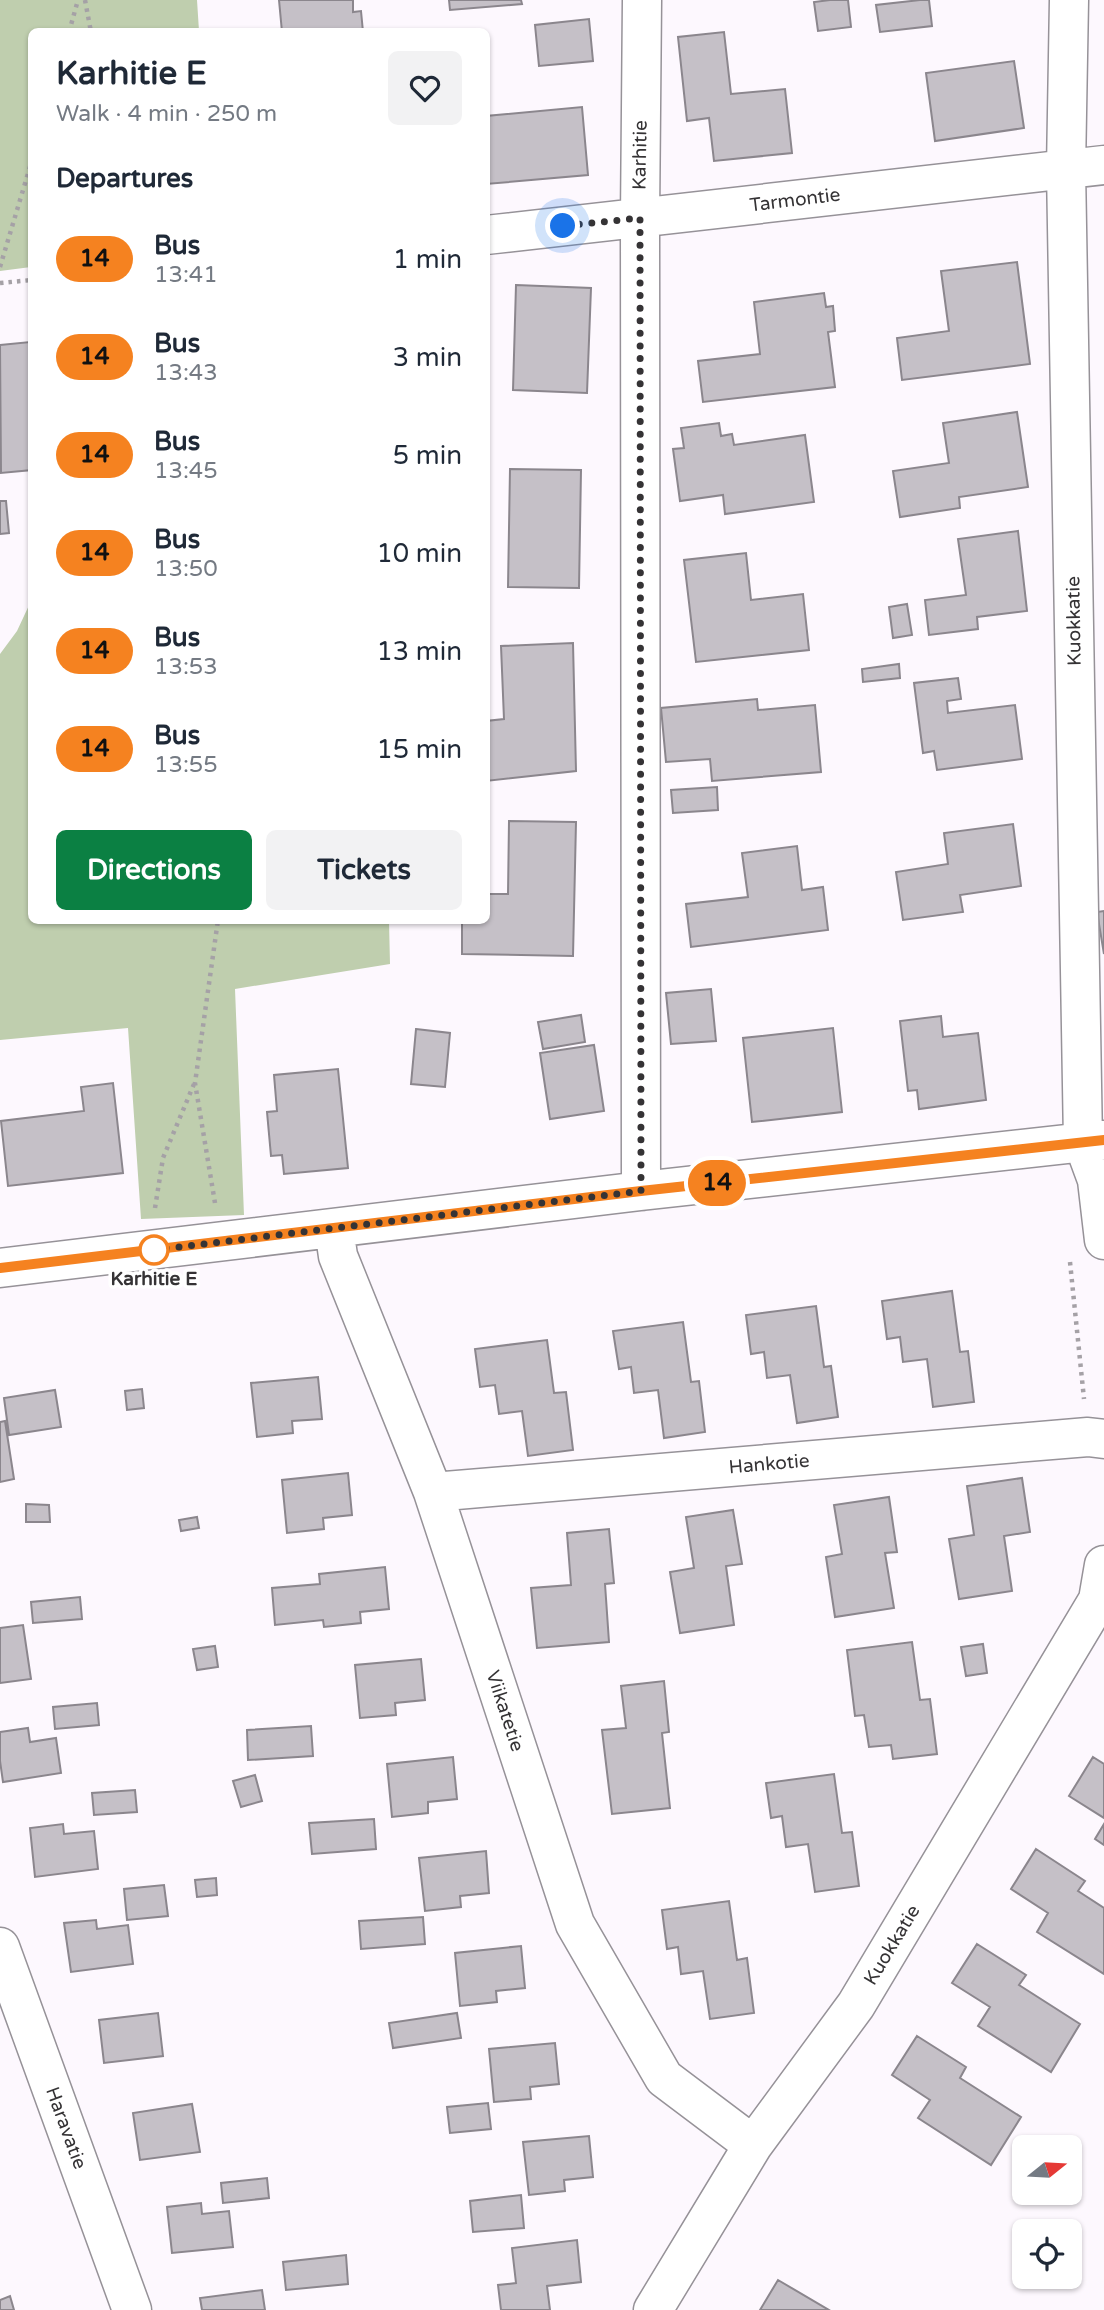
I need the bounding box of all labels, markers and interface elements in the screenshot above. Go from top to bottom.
button: heart [388,51,462,125]
text: Karhitie E [56,54,207,93]
text: Walk · 4 min · 250 m [56,100,277,128]
street label: Karhitie [628,120,652,190]
text: Departures [56,163,193,194]
street label: Tarmontie [748,184,842,216]
your location [545,208,580,243]
text: Bus [154,230,200,261]
text: 14 [79,244,110,273]
text: 1 min [393,244,462,275]
text: 13:41 [154,261,218,289]
text: Bus [154,328,200,359]
text: 14 [79,342,110,371]
text: 3 min [393,342,462,373]
text: 13:43 [154,359,218,387]
text: Bus [154,426,200,457]
text: 14 [79,440,110,469]
text: 5 min [393,440,462,471]
text: 13:45 [154,457,218,485]
text: Bus [154,524,200,555]
text: 14 [79,538,110,567]
text: 10 min [376,538,462,569]
text: 13:50 [154,555,218,583]
street label: Kuokkatie [1062,576,1086,666]
text: Bus [154,622,200,653]
text: 14 [79,636,110,665]
text: 13 min [376,636,462,667]
text: 13:53 [154,653,218,681]
text: Bus [154,720,200,751]
text: 14 [79,734,110,763]
text: 15 min [376,734,462,765]
text: 13:55 [154,751,218,779]
button: Directions [56,830,252,910]
button: Tickets [266,830,462,910]
line badge: 14 [686,1160,748,1206]
text: 14 [702,1168,732,1197]
marker: Karhitie E [139,1235,169,1265]
place label: Karhitie E [111,1268,197,1290]
street label: Hankotie [728,1450,810,1478]
street label: Viikatetie [482,1668,528,1754]
street label: Kuokkatie [860,1901,924,1989]
street label: Haravatie [41,2084,91,2172]
north arrow [1012,2135,1082,2205]
map controls [1012,2135,1082,2289]
button: locate [1012,2219,1082,2289]

